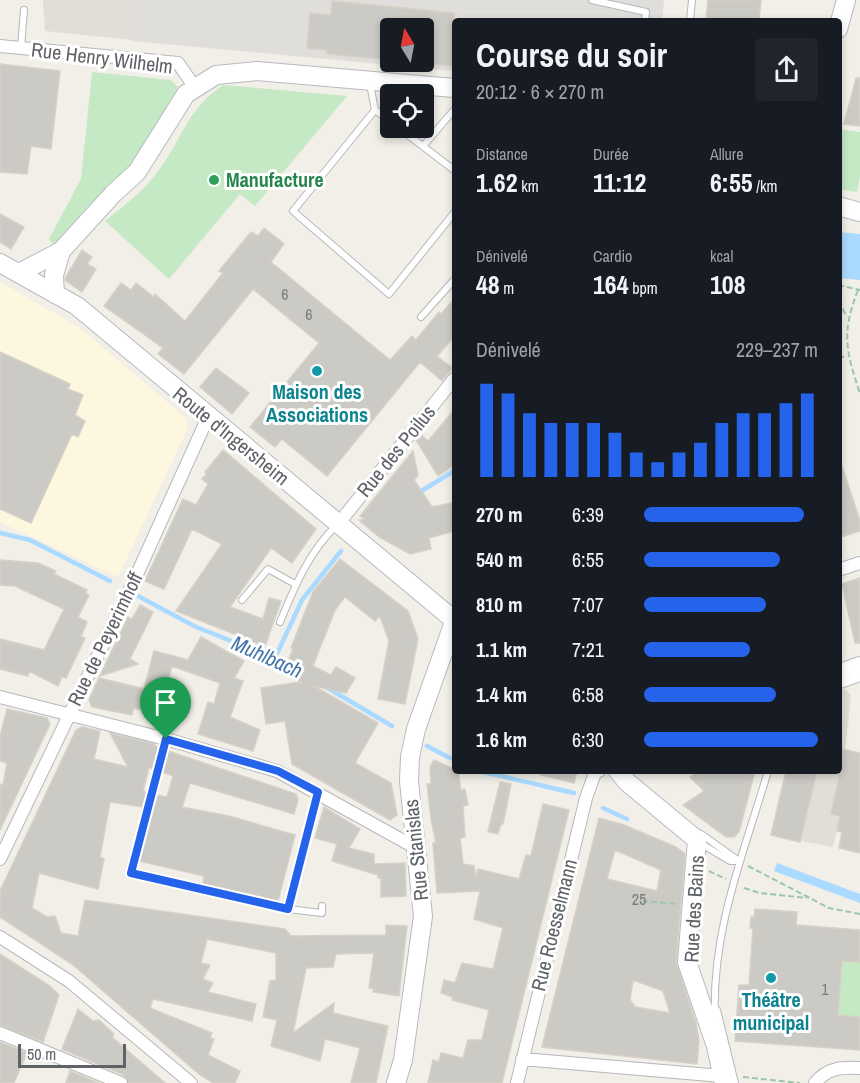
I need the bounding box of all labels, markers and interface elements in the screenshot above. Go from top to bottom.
north arrow [380,18,434,72]
map controls [380,18,434,138]
text: Course du soir [476,33,667,77]
street label: Rue Henry Wilhelm [30,35,174,80]
button: share [755,38,818,101]
text: 20:12 · 6 × 270 m [476,78,604,105]
button: locate [380,84,434,138]
text: Distance [476,143,528,165]
text: Durée [593,143,629,165]
text: Allure [710,143,744,165]
text: 1.62 [476,165,518,200]
text: 11:12 [593,165,646,200]
text: 6:55 [710,165,753,200]
place label: Manufacture [226,166,324,193]
marker: Manufacture [207,173,221,187]
text: km [518,175,539,197]
text: /km [753,175,777,197]
text: Dénivelé [476,245,528,267]
text: Cardio [593,245,632,267]
text: kcal [710,245,733,267]
text: 48 [476,267,500,302]
text: 164 [593,267,629,302]
text: 108 [710,267,746,302]
text: m [500,277,514,299]
text: bpm [629,277,658,299]
house number: 6 [281,283,289,305]
house number: 6 [305,303,313,325]
text: Dénivelé [476,336,541,363]
text: 229–237 m [736,336,818,363]
marker: Maison des Associations [310,364,324,378]
place label: Maison des Associations [266,378,368,428]
street label: Route d'Ingersheim [167,380,295,491]
street label: Rue des Poilus [350,399,441,502]
text: 270 m [476,501,523,528]
text: 6:39 [572,501,604,528]
text: 540 m [476,546,523,573]
text: 6:55 [572,546,604,573]
street label: Rue de Peyerimhoff [61,567,149,710]
text: 810 m [476,591,523,618]
text: 7:07 [572,591,604,618]
water label: Muhlbach [227,628,307,685]
text: 1.1 km [476,636,527,663]
text: 7:21 [572,636,604,663]
pin [140,677,191,739]
text: 1.4 km [476,681,527,708]
text: 6:58 [572,681,604,708]
icon: arrive [149,686,182,719]
text: 1.6 km [476,726,527,753]
text: 6:30 [572,726,604,753]
street label: Rue Stanislas [397,798,434,902]
street label: Rue des Bains [677,855,710,963]
street label: Rue Roesselmann [524,856,583,994]
house number: 25 [632,888,646,910]
marker: Théâtre municipal [764,971,778,985]
house number: 1 [821,978,829,1000]
place label: Théâtre municipal [733,986,809,1036]
scale bar [18,1041,126,1068]
text: 50 m [27,1043,56,1065]

